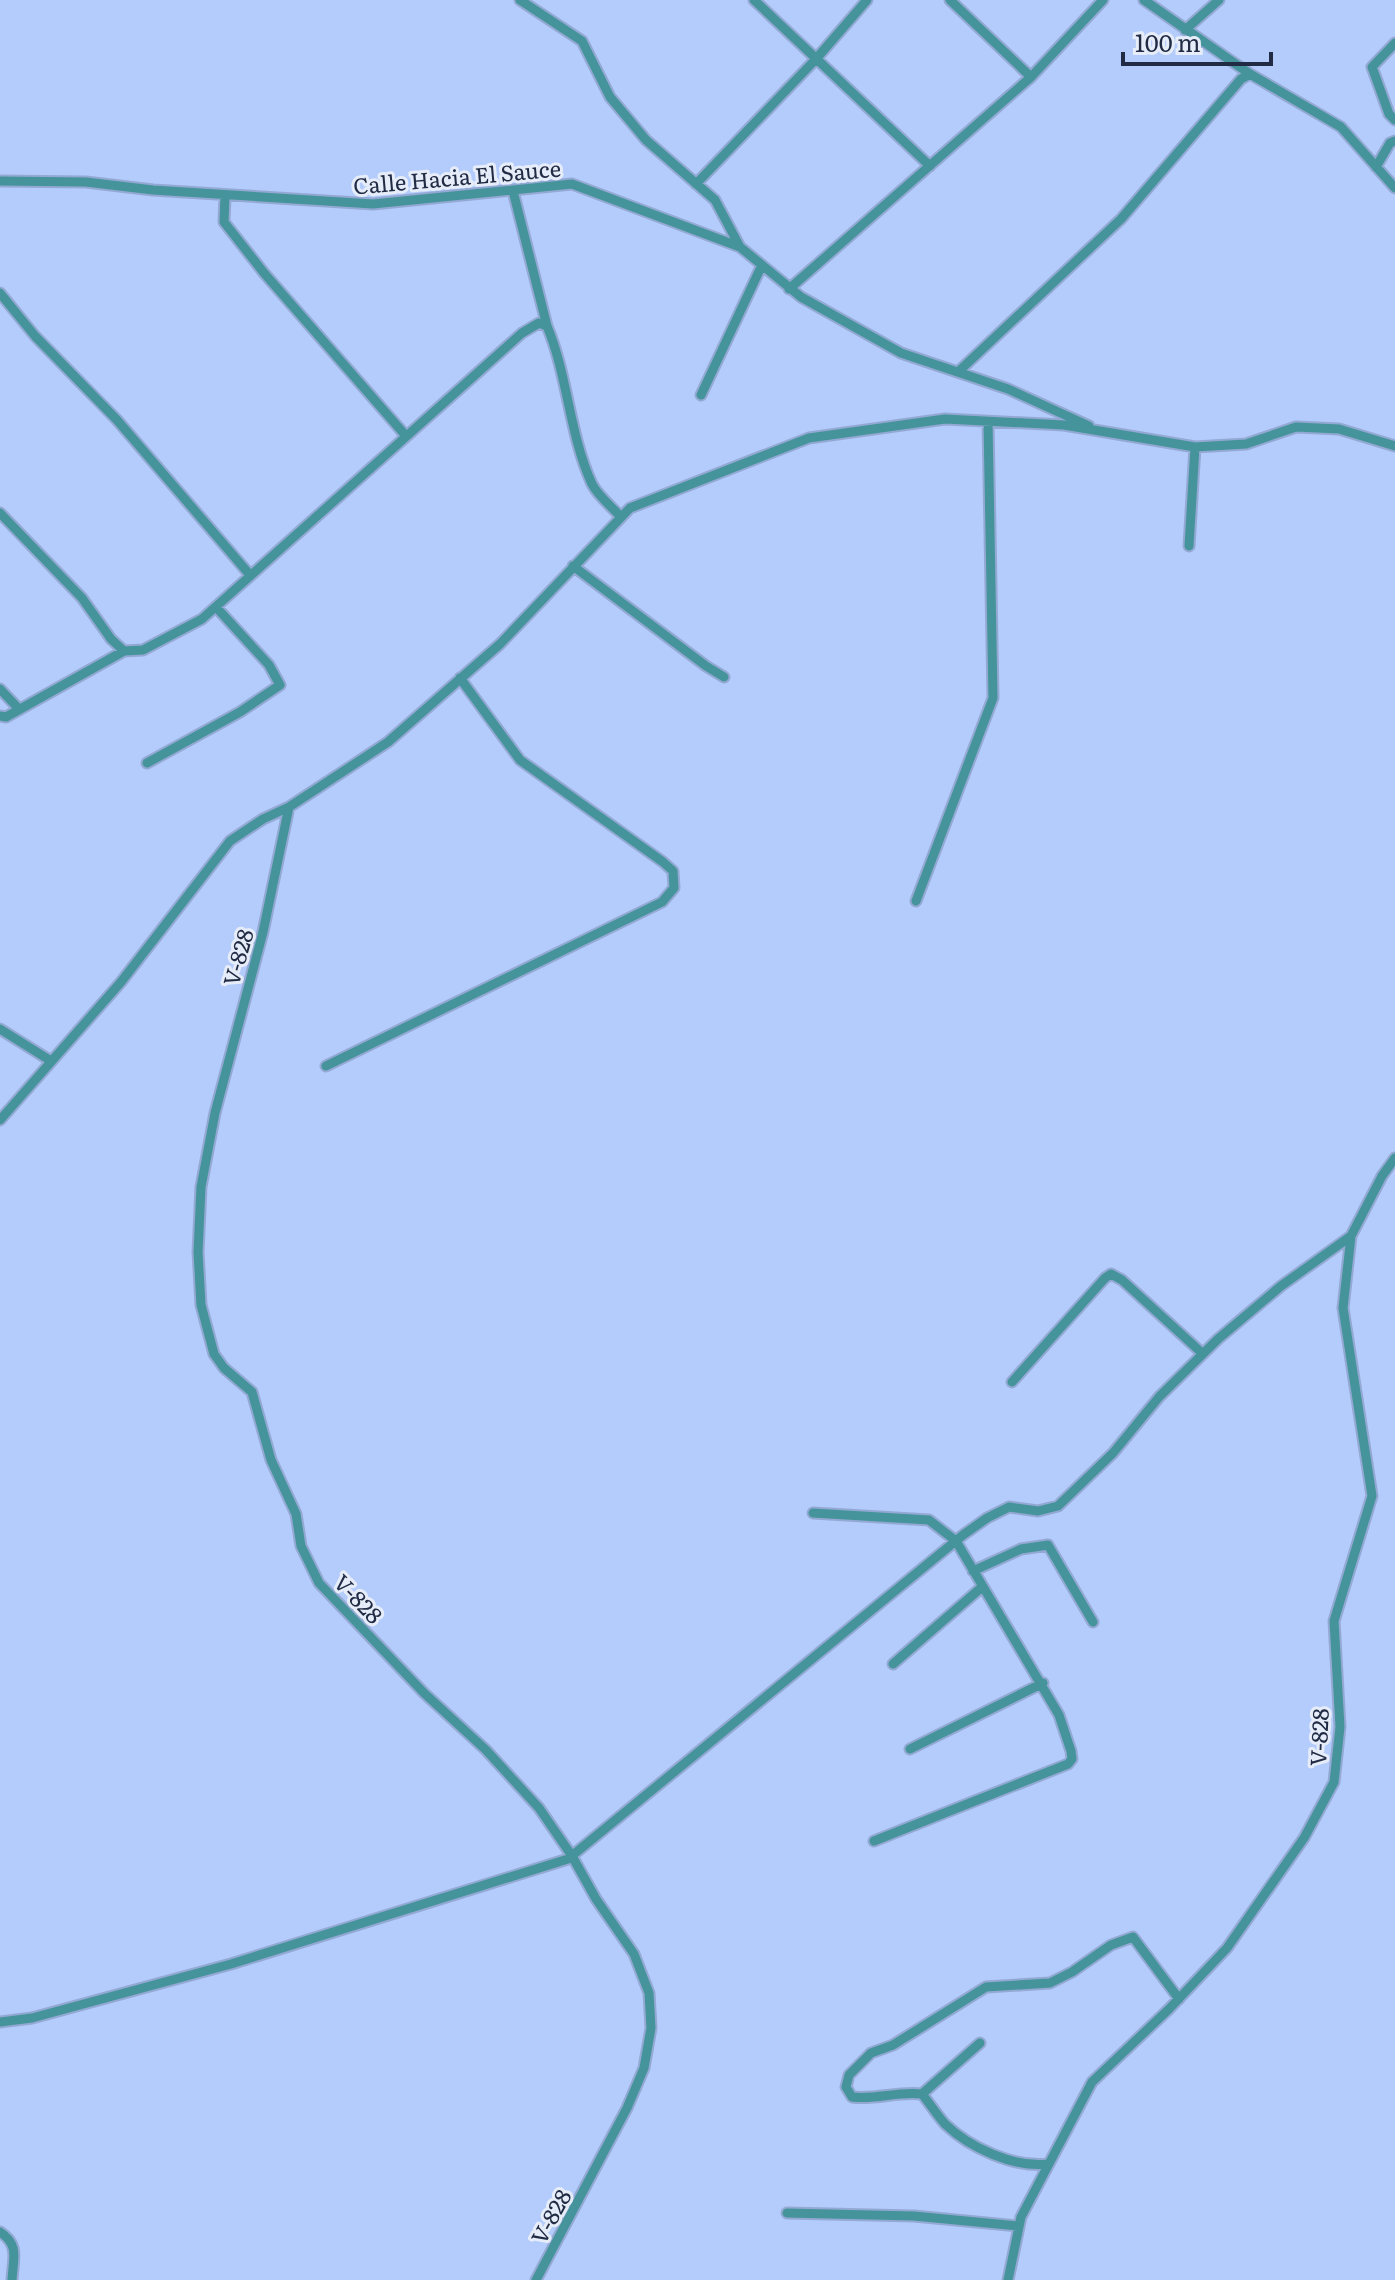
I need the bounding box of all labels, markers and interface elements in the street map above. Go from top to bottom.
scale bar [1123,16,1271,66]
text: 100 m [1135,24,1201,59]
street label: Calle Hacia El Sauce [352,150,562,202]
street label: V-828 [213,925,261,989]
street label: V-828 [327,1566,391,1630]
street label: V-828 [1300,1707,1336,1767]
street label: V-828 [522,2183,578,2249]

